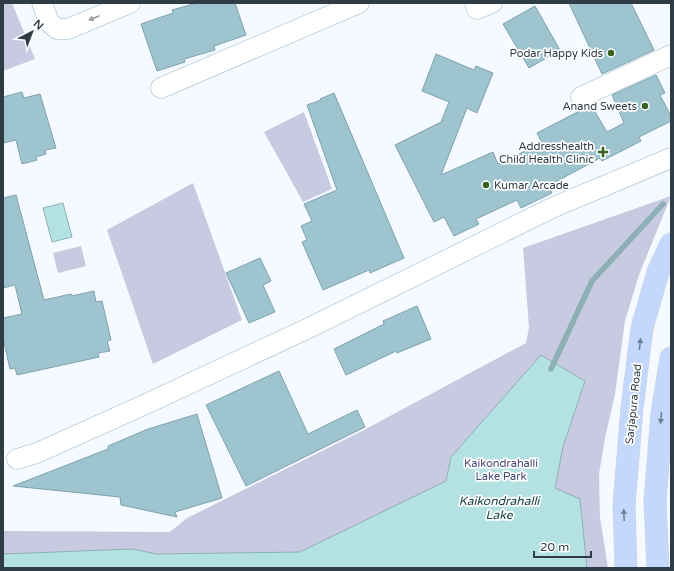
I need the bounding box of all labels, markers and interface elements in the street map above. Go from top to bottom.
north arrow [12,12,52,52]
one-way arrow [88,15,100,22]
text: N [31,17,46,33]
place label: Podar Happy Kids [509,47,603,60]
marker: Podar Happy Kids [606,48,616,58]
place label: Anand Sweets [562,100,637,113]
marker: Anand Sweets [640,101,650,111]
place label: Addresshealth Child Health Clinic [499,140,594,166]
marker: Addresshealth Child Health Clinic [597,146,609,158]
place label: Kumar Arcade [494,179,569,192]
marker: Kumar Arcade [481,180,491,190]
one-way arrow [637,338,643,350]
street label: Sarjapura Road [623,363,644,445]
one-way arrow [658,412,665,425]
park label: Kaikondrahalli Lake Park [464,457,538,483]
water label: Kaikondrahalli Lake [459,494,541,522]
one-way arrow [621,508,627,521]
scale bar [534,533,591,559]
text: 20 m [540,540,569,554]

